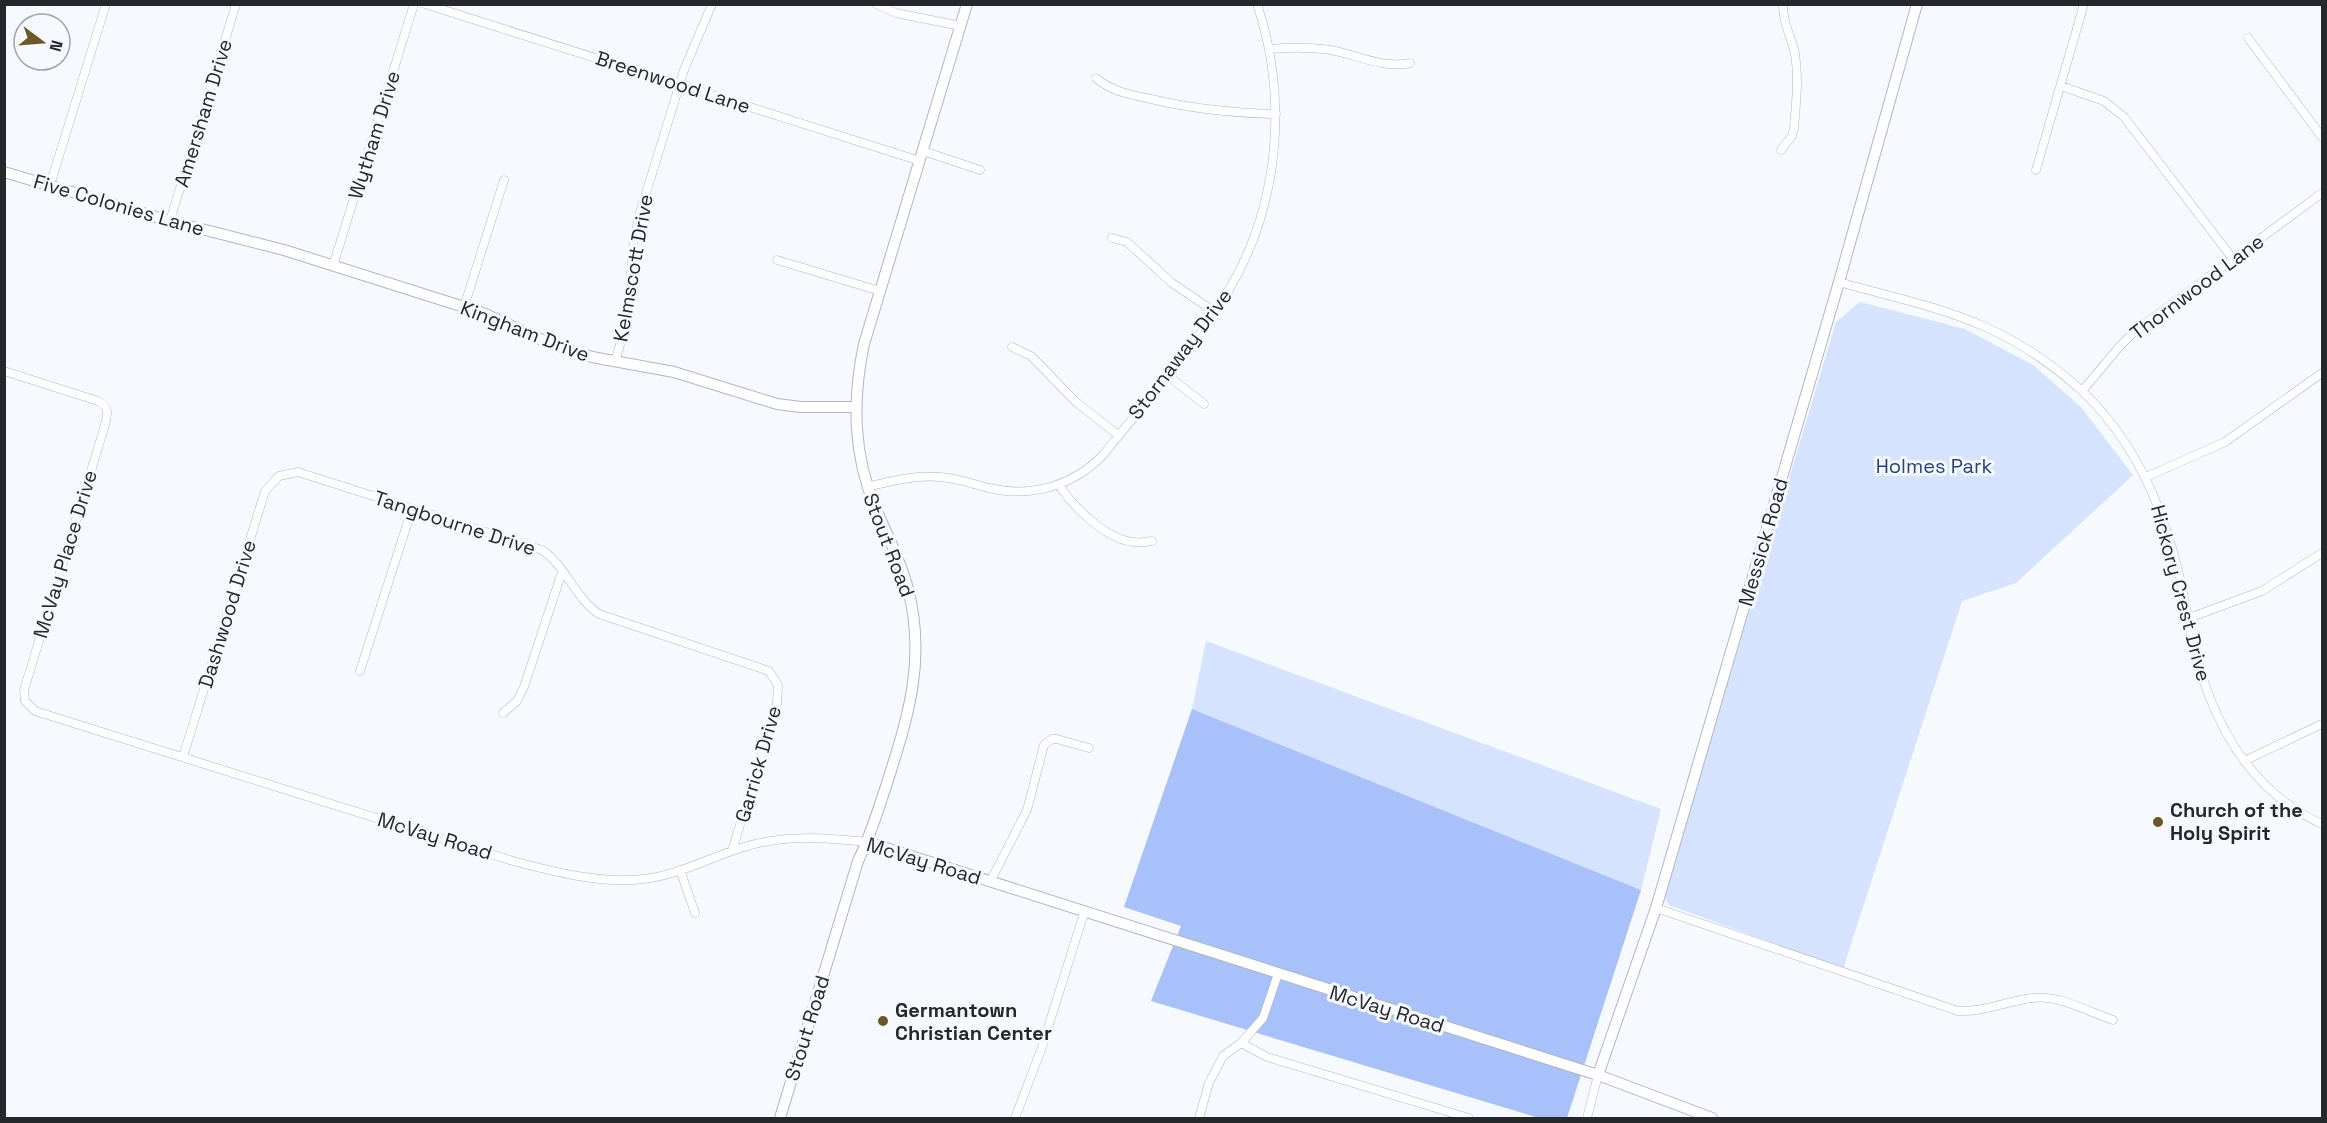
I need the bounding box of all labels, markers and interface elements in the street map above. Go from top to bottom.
north arrow [12,12,72,72]
street label: Amersham Drive [168,36,238,190]
text: N [44,38,68,54]
street label: Breenwood Lane [592,45,754,119]
street label: Wytham Drive [342,68,406,202]
street label: Five Colonies Lane [30,168,208,242]
street label: Kelmscott Drive [607,192,659,344]
street label: Thornwood Lane [2125,228,2269,346]
street label: Stornaway Drive [1122,283,1238,425]
street label: Kingham Drive [457,294,593,368]
park label: Holmes Park [1876,453,1993,479]
street label: McVay Place Drive [27,467,103,641]
street label: Messick Road [1732,475,1794,609]
street label: Tangbourne Drive [371,485,539,561]
street label: Stout Road [857,489,921,601]
street label: Hickory Crest Drive [2145,502,2217,684]
street label: Dashwood Drive [192,537,262,691]
street label: Garrick Drive [729,703,787,825]
place label: Church of the Holy Spirit [2170,797,2303,846]
street label: McVay Road [374,806,496,866]
marker: Church of the Holy Spirit [2151,815,2165,829]
street label: McVay Road [863,831,985,891]
street label: Stout Road [779,972,835,1084]
street label: McVay Road [1326,979,1448,1039]
place label: Germantown Christian Center [895,997,1052,1046]
marker: Germantown Christian Center [876,1014,890,1028]

